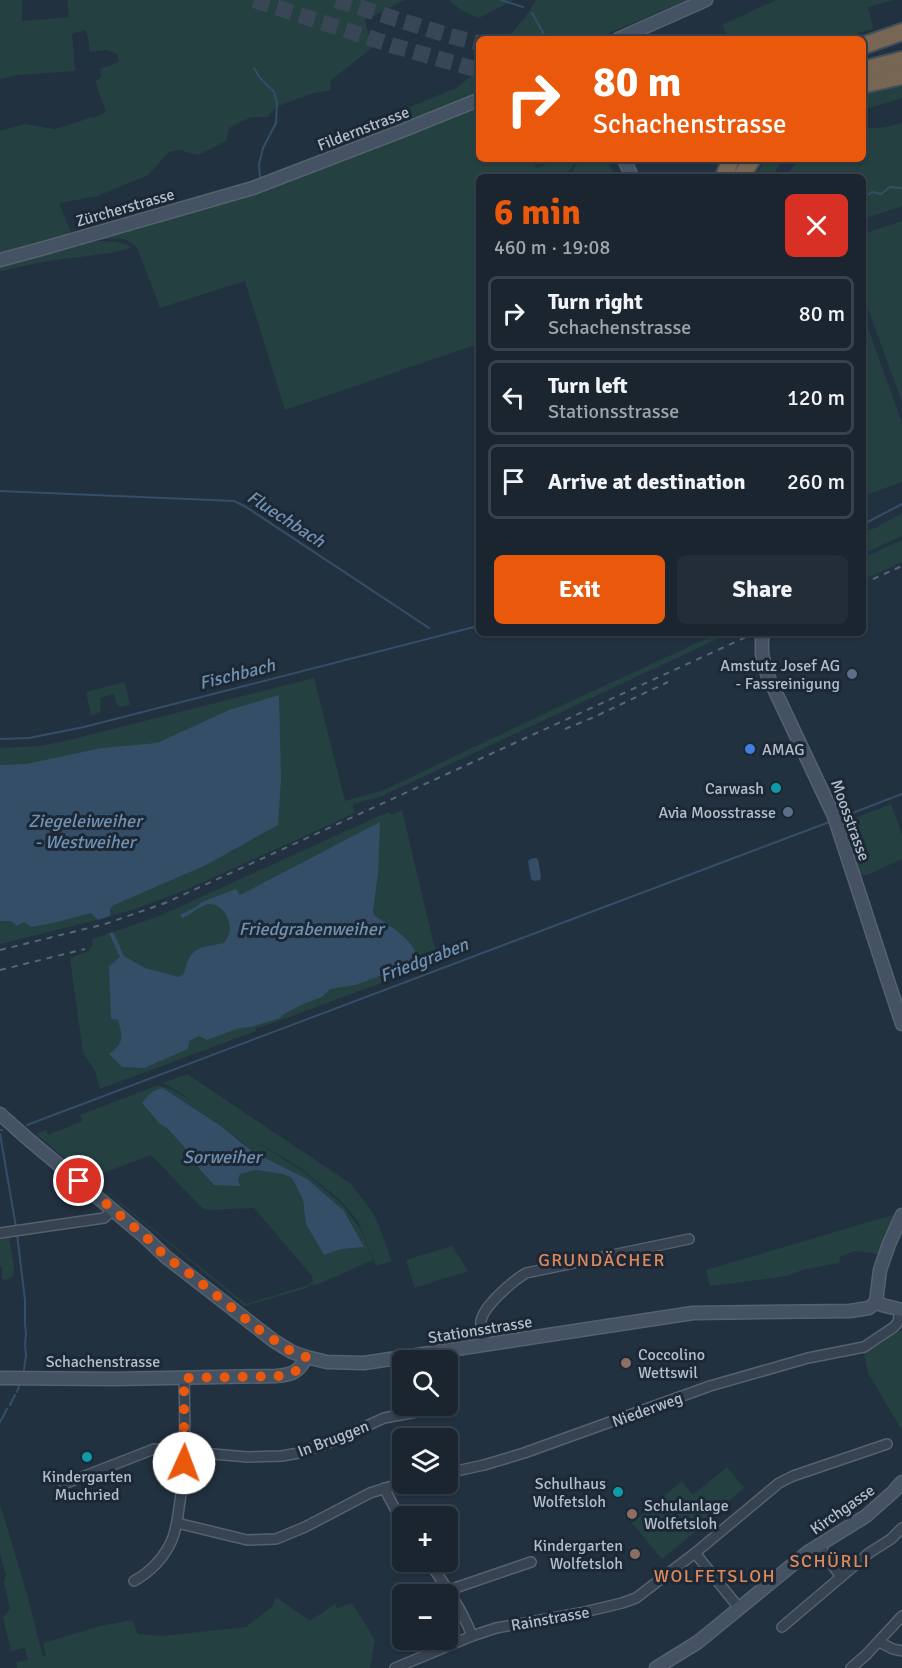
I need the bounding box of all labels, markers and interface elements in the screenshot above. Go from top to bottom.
text: 80 m [593,57,682,108]
icon: right [494,60,572,138]
street label: Fildernstrasse [315,102,412,156]
text: Schachenstrasse [593,108,787,141]
street label: Zürcherstrasse [74,184,177,232]
text: 6 min [494,190,581,235]
button: close [785,194,848,257]
text: 460 m · 19:08 [494,235,610,260]
text: Turn right [548,288,643,315]
icon: right [497,297,530,330]
text: 80 m [799,300,845,327]
text: Schachenstrasse [548,315,691,340]
text: Turn left [548,372,628,399]
icon: left [497,381,530,414]
text: 120 m [787,384,845,411]
text: Stationsstrasse [548,399,679,424]
icon: arrive [497,465,530,498]
text: Arrive at destination [548,468,745,495]
text: 260 m [787,468,845,495]
water label: Fluechbach [243,486,330,553]
button: Exit [494,555,665,624]
button: Share [677,555,848,624]
water label: Fischbach [197,654,278,694]
place label: Amstutz Josef AG - Fassreinigung [720,656,840,694]
marker: Amstutz Josef AG - Fassreinigung [845,667,859,681]
place label: AMAG [762,740,805,760]
marker: AMAG [743,742,757,756]
street label: Moosstrasse [826,777,874,864]
place label: Carwash [705,779,764,799]
marker: Carwash [769,781,783,795]
place label: Avia Moosstrasse [658,803,776,823]
marker: Avia Moosstrasse [781,805,795,819]
water label: Ziegeleiweiher - Westweiher [28,810,144,853]
water label: Friedgrabenweiher [239,918,386,940]
water label: Friedgraben [377,933,472,987]
water label: Sorweiher [183,1146,264,1168]
pin [53,1155,104,1206]
icon: arrive [62,1164,95,1197]
district label: GRUNDÄCHER [538,1249,666,1271]
street label: Stationsstrasse [427,1312,534,1348]
place label: Coccolino Wettswil [638,1345,705,1383]
map controls [392,1350,458,1650]
button: search [392,1350,458,1416]
street label: Schachenstrasse [46,1352,160,1372]
marker: Coccolino Wettswil [619,1356,633,1370]
street label: Niederweg [609,1388,685,1432]
street label: In Bruggen [295,1416,372,1462]
button: layers [392,1428,458,1494]
position arrow [152,1431,216,1495]
marker: Kindergarten Muchried [80,1450,94,1464]
place label: Kindergarten Muchried [42,1467,132,1505]
place label: Schulhaus Wolfetsloh [533,1474,606,1512]
street label: Kirchgasse [806,1480,879,1539]
marker: Schulhaus Wolfetsloh [611,1485,625,1499]
place label: Schulanlage Wolfetsloh [644,1496,729,1534]
button: + [392,1506,458,1572]
marker: Schulanlage Wolfetsloh [625,1507,639,1521]
place label: Kindergarten Wolfetsloh [533,1536,623,1574]
marker: Kindergarten Wolfetsloh [628,1547,642,1561]
district label: SCHÜRLI [790,1550,870,1572]
district label: WOLFETSLOH [654,1565,776,1587]
button: − [392,1584,458,1650]
street label: Rainstrasse [509,1602,591,1636]

